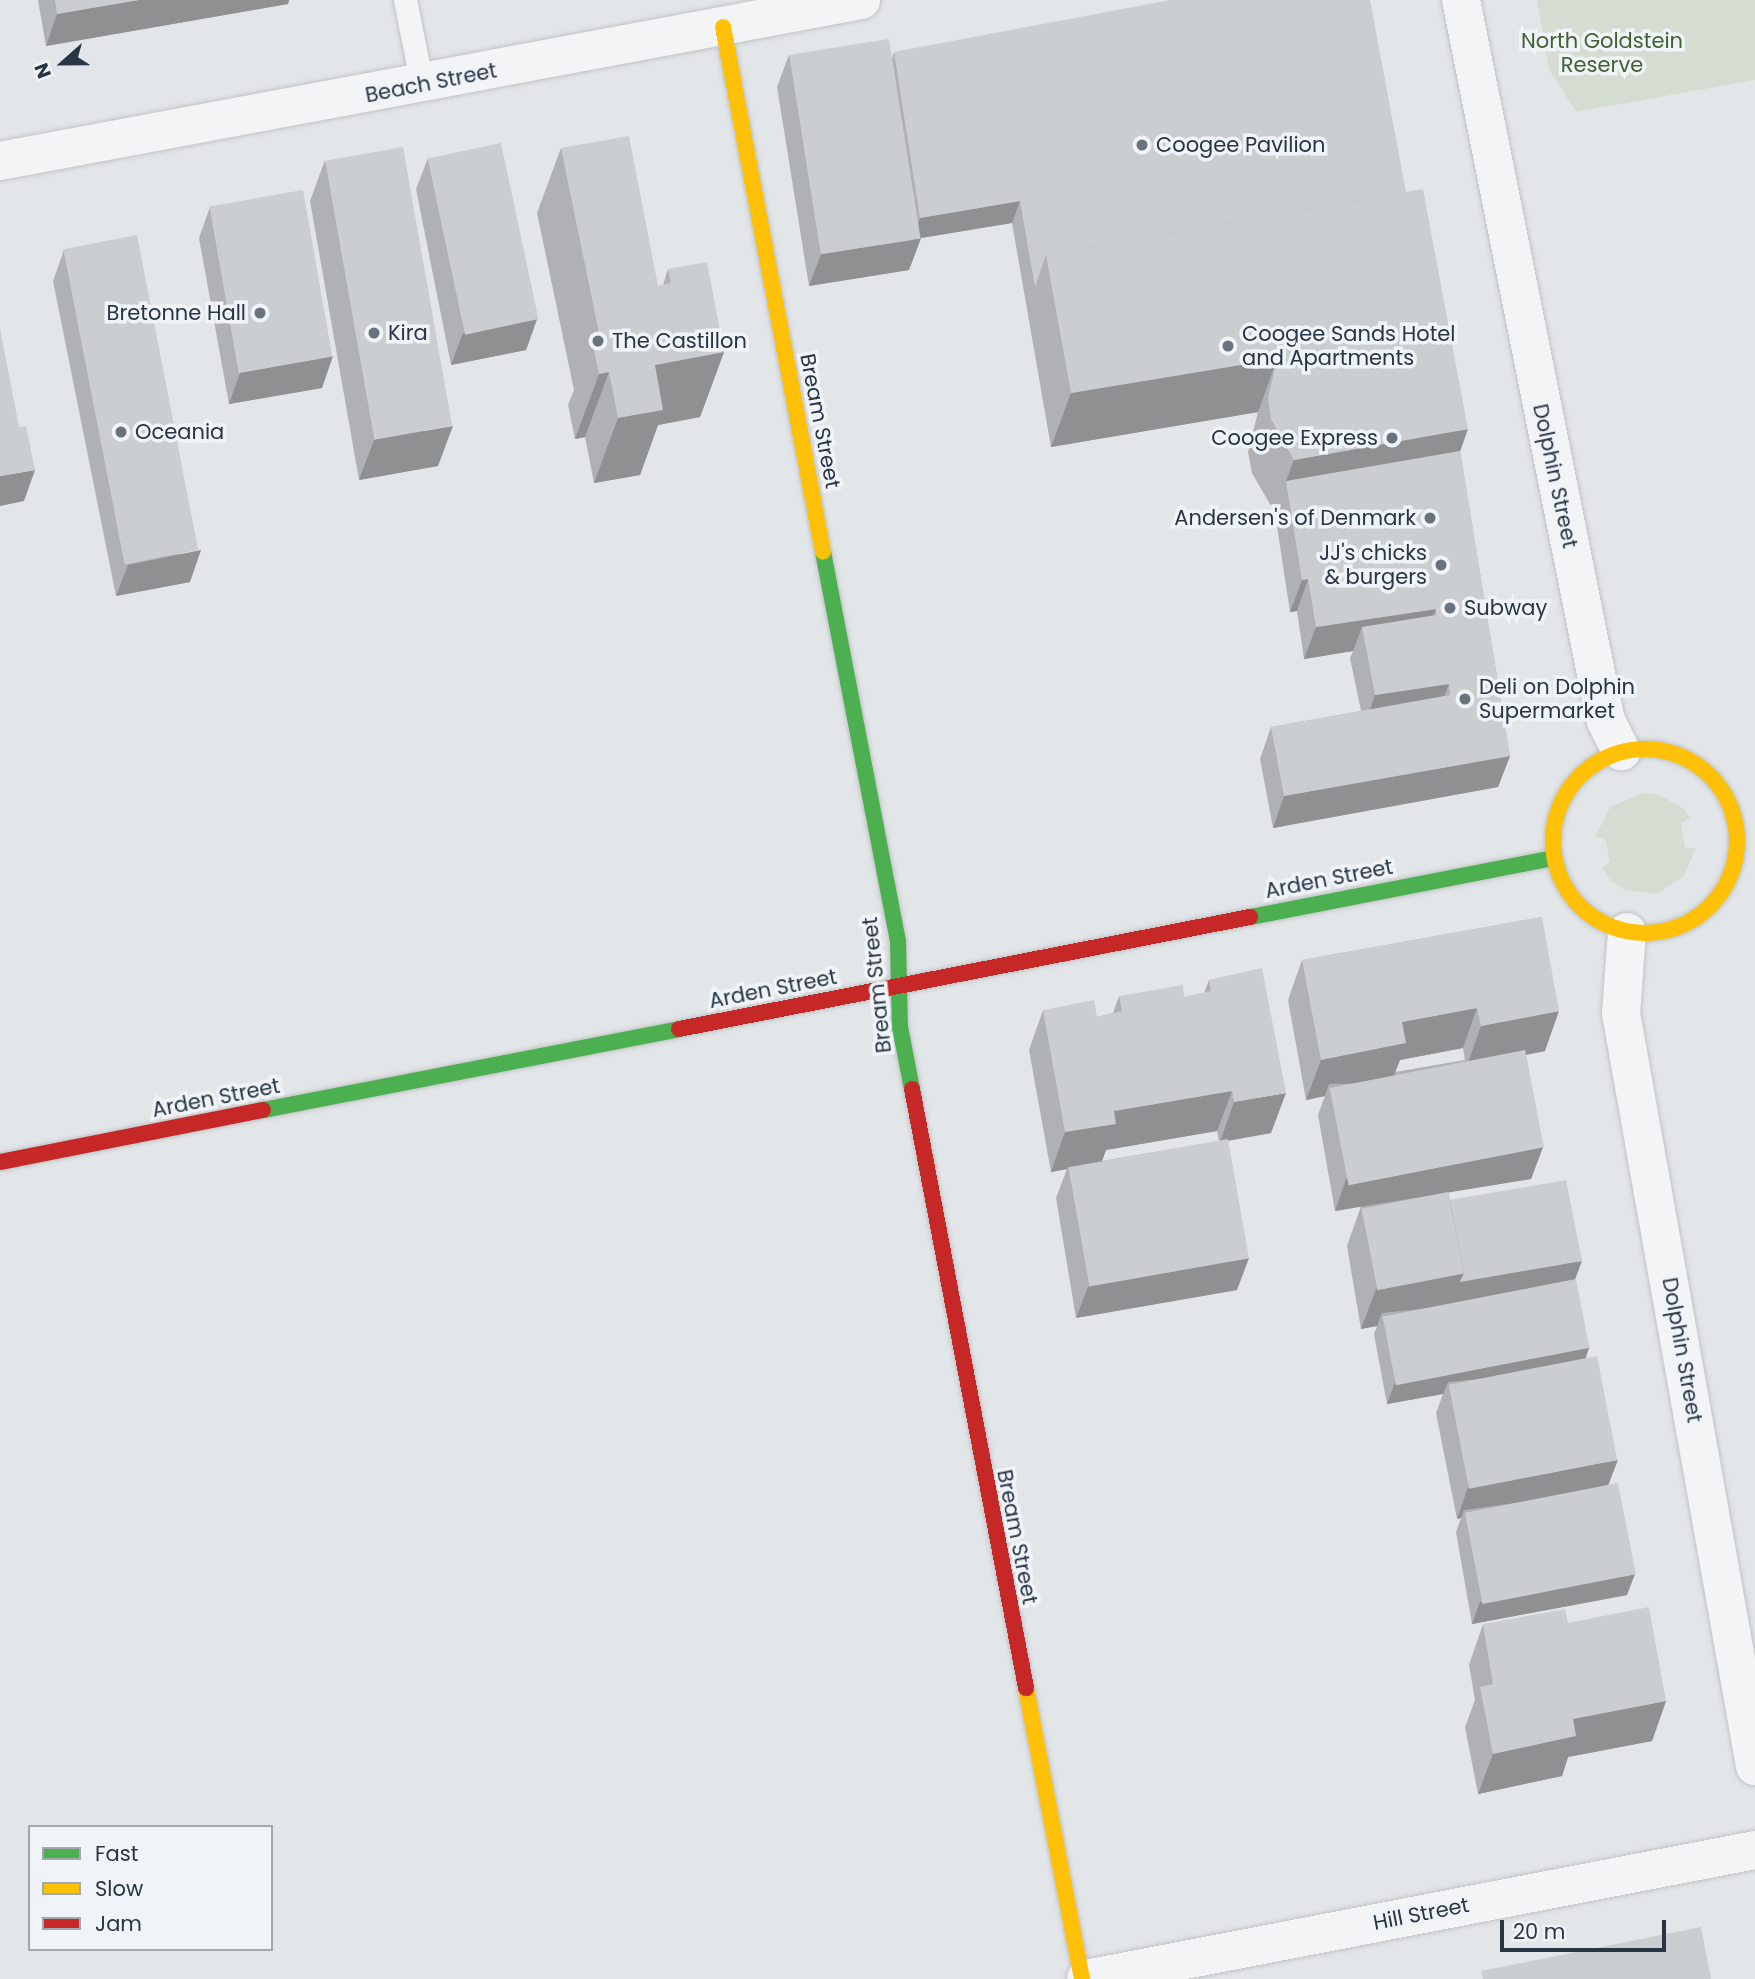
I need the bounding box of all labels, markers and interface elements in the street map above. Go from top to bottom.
north arrow [28,28,98,98]
park label: North Goldstein Reserve [1521,28,1683,78]
street label: Beach Street [363,58,499,108]
text: N [28,59,58,82]
place label: Coogee Pavilion [1156,132,1325,158]
marker: Coogee Pavilion [1134,137,1150,153]
place label: Bretonne Hall [107,300,246,326]
marker: Bretonne Hall [252,305,268,321]
place label: Kira [388,320,428,346]
place label: Coogee Sands Hotel and Apartments [1242,321,1455,371]
marker: Kira [366,325,382,341]
place label: The Castillon [612,328,747,354]
marker: The Castillon [590,333,606,349]
marker: Coogee Sands Hotel and Apartments [1220,338,1236,354]
street label: Bream Street [795,352,845,490]
street label: Dolphin Street [1527,402,1583,550]
place label: Oceania [135,419,224,445]
marker: Oceania [113,424,129,440]
place label: Coogee Express [1211,425,1378,451]
marker: Coogee Express [1384,430,1400,446]
place label: Andersen's of Denmark [1174,505,1416,531]
marker: Andersen's of Denmark [1422,510,1438,526]
place label: JJ's chicks & burgers [1319,540,1427,590]
marker: JJ's chicks & burgers [1433,557,1449,573]
place label: Subway [1464,595,1547,621]
marker: Subway [1442,600,1458,616]
place label: Deli on Dolphin Supermarket [1479,674,1635,724]
marker: Deli on Dolphin Supermarket [1457,691,1473,707]
street label: Arden Street [1263,854,1395,904]
street label: Bream Street [857,916,897,1054]
street label: Arden Street [707,964,839,1014]
street label: Arden Street [150,1073,282,1123]
street label: Dolphin Street [1657,1276,1707,1424]
street label: Bream Street [992,1468,1042,1606]
legend [28,1825,273,1951]
text: Fast [95,1839,138,1868]
text: Slow [95,1874,143,1903]
street label: Hill Street [1371,1892,1471,1936]
scale bar [1503,1906,1669,1950]
text: Jam [95,1909,142,1938]
text: 20 m [1513,1917,1566,1946]

